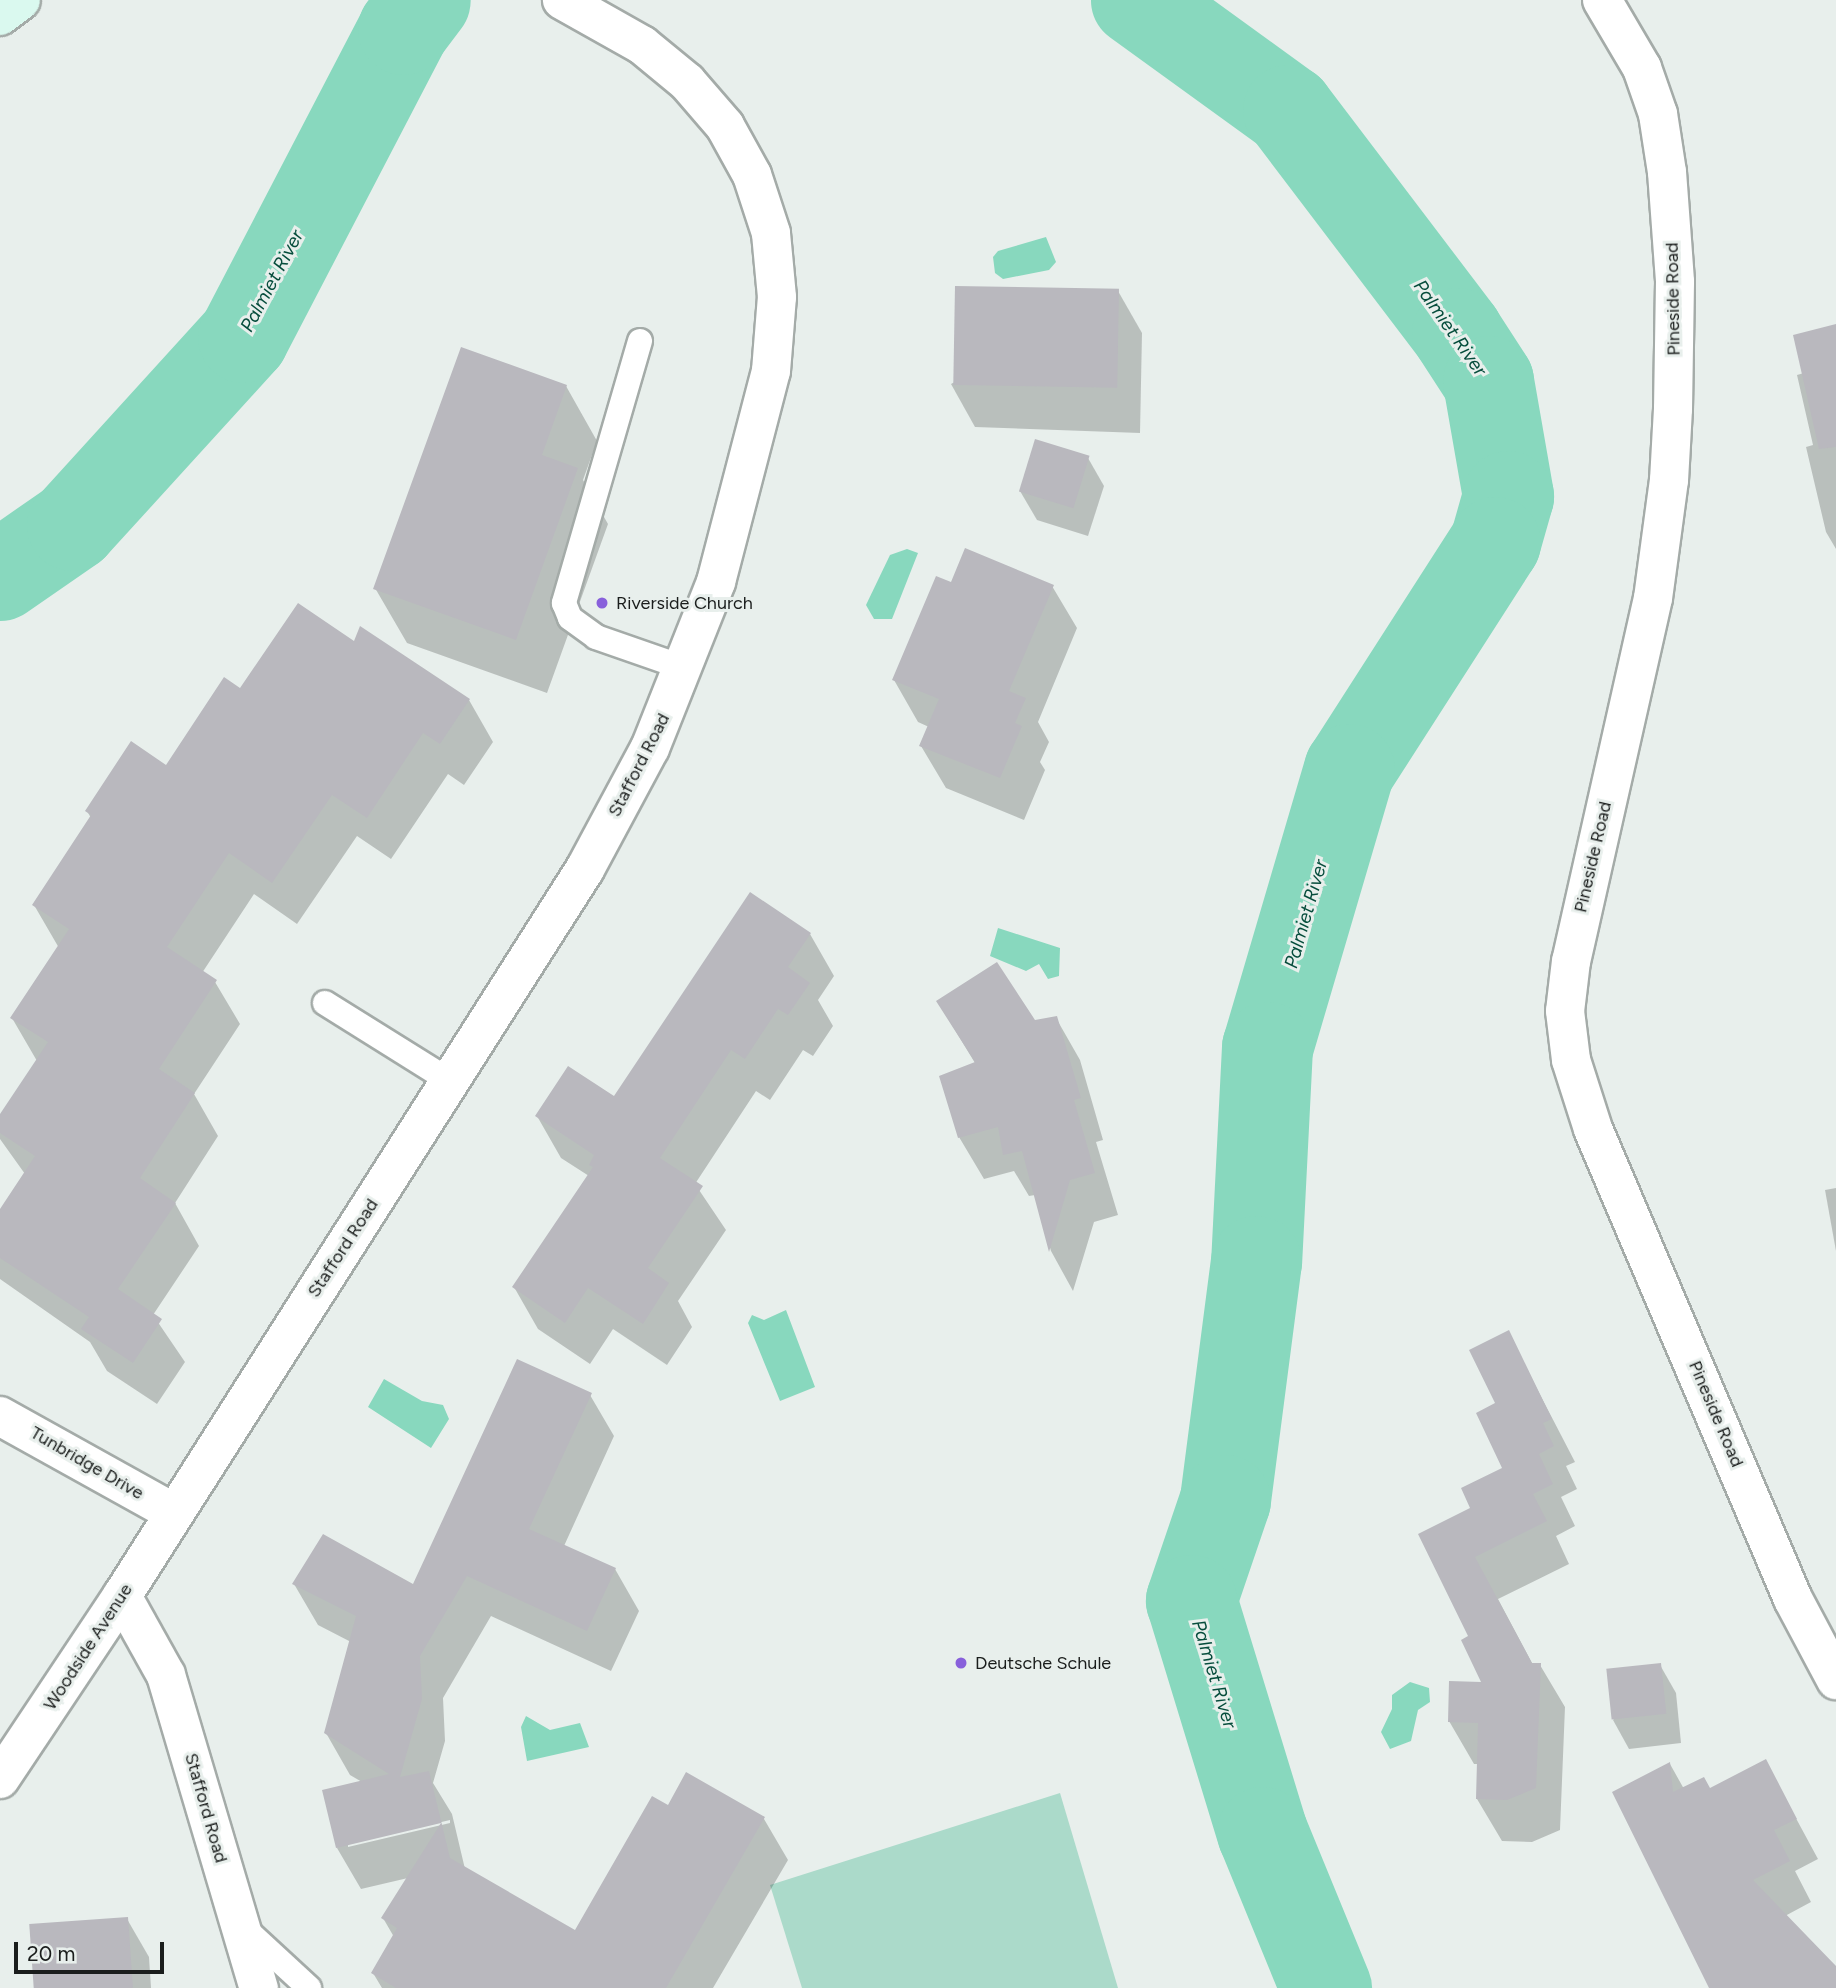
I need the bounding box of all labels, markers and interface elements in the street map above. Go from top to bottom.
water label: Palmiet River [236,226,308,336]
street label: Pineside Road [1661,242,1685,356]
water label: Palmiet River [1409,276,1491,380]
place label: Riverside Church [616,592,753,614]
marker: Riverside Church [594,595,610,611]
street label: Stafford Road [604,710,674,820]
street label: Pineside Road [1570,799,1616,915]
water label: Palmiet River [1280,857,1332,971]
street label: Stafford Road [303,1195,383,1301]
street label: Pineside Road [1684,1358,1748,1470]
street label: Tunbridge Drive [27,1422,147,1504]
street label: Woodside Avenue [39,1580,137,1714]
water label: Palmiet River [1187,1617,1241,1731]
place label: Deutsche Schule [975,1652,1111,1674]
marker: Deutsche Schule [953,1655,969,1671]
street label: Stafford Road [180,1751,232,1865]
scale bar [18,1928,168,1972]
text: 20 m [27,1941,75,1966]

